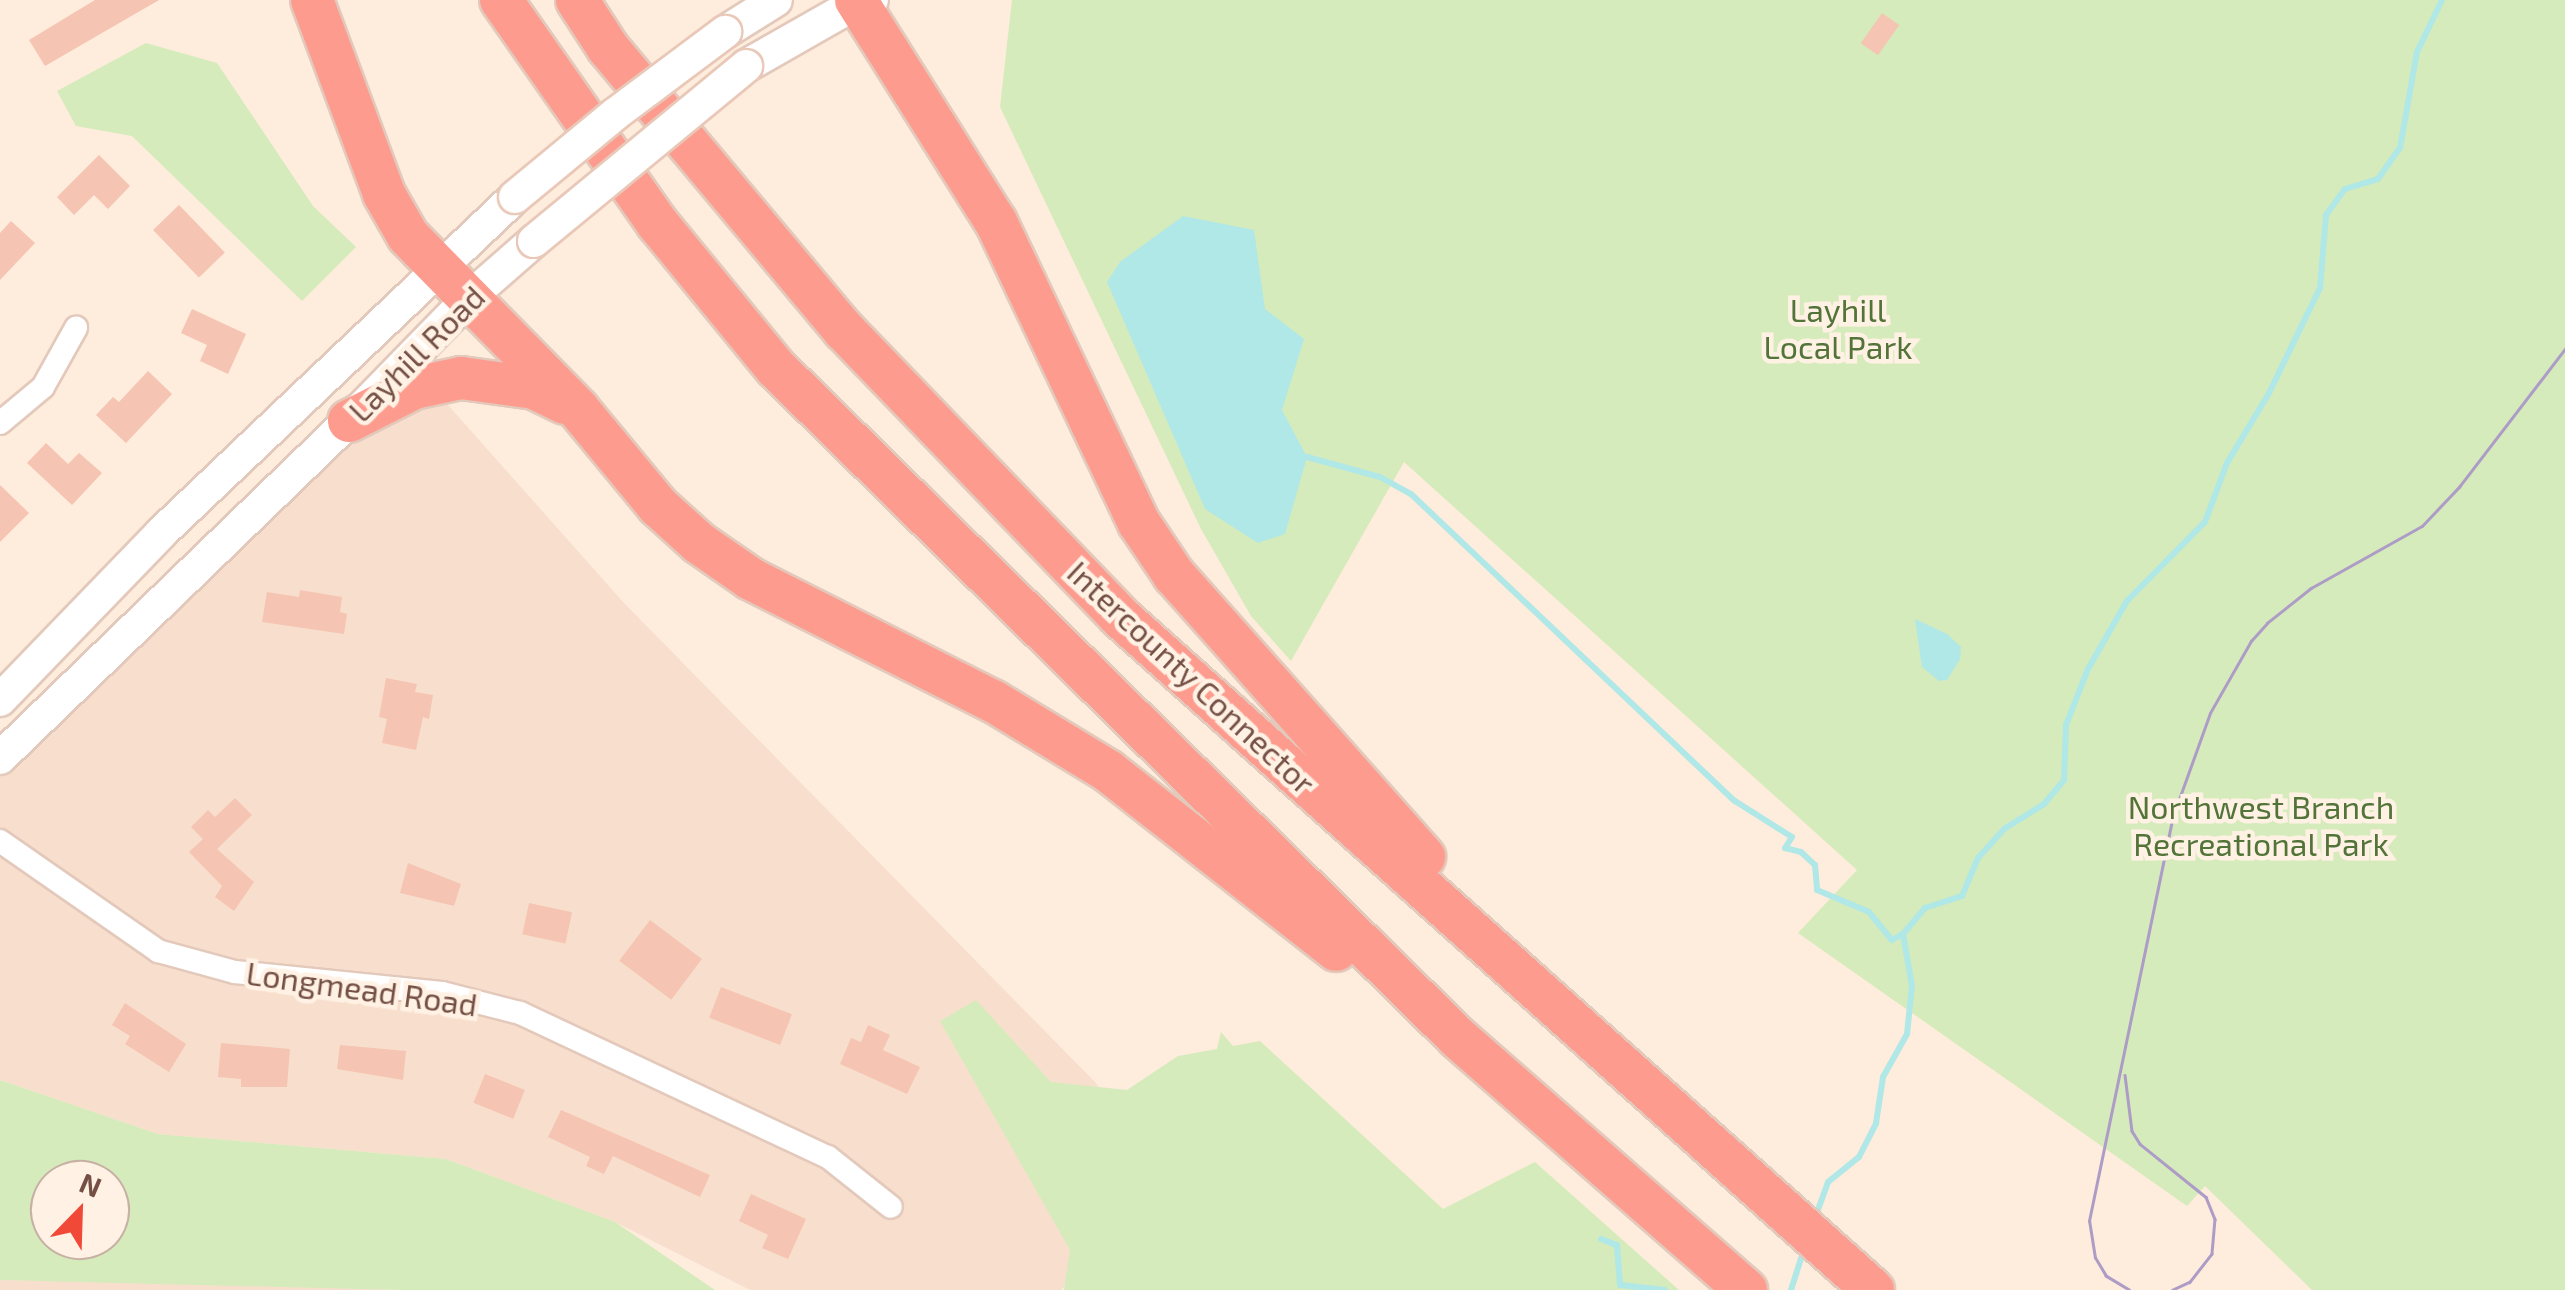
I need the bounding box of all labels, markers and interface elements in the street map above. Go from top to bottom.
street label: Layhill Road [340,277,492,429]
park label: Layhill Local Park [1763,291,1913,366]
street label: Intercounty Connector [1060,552,1324,802]
park label: Northwest Branch Recreational Park [2128,788,2394,863]
street label: Longmead Road [244,953,480,1023]
north arrow [30,1160,130,1260]
text: N [75,1165,107,1204]

